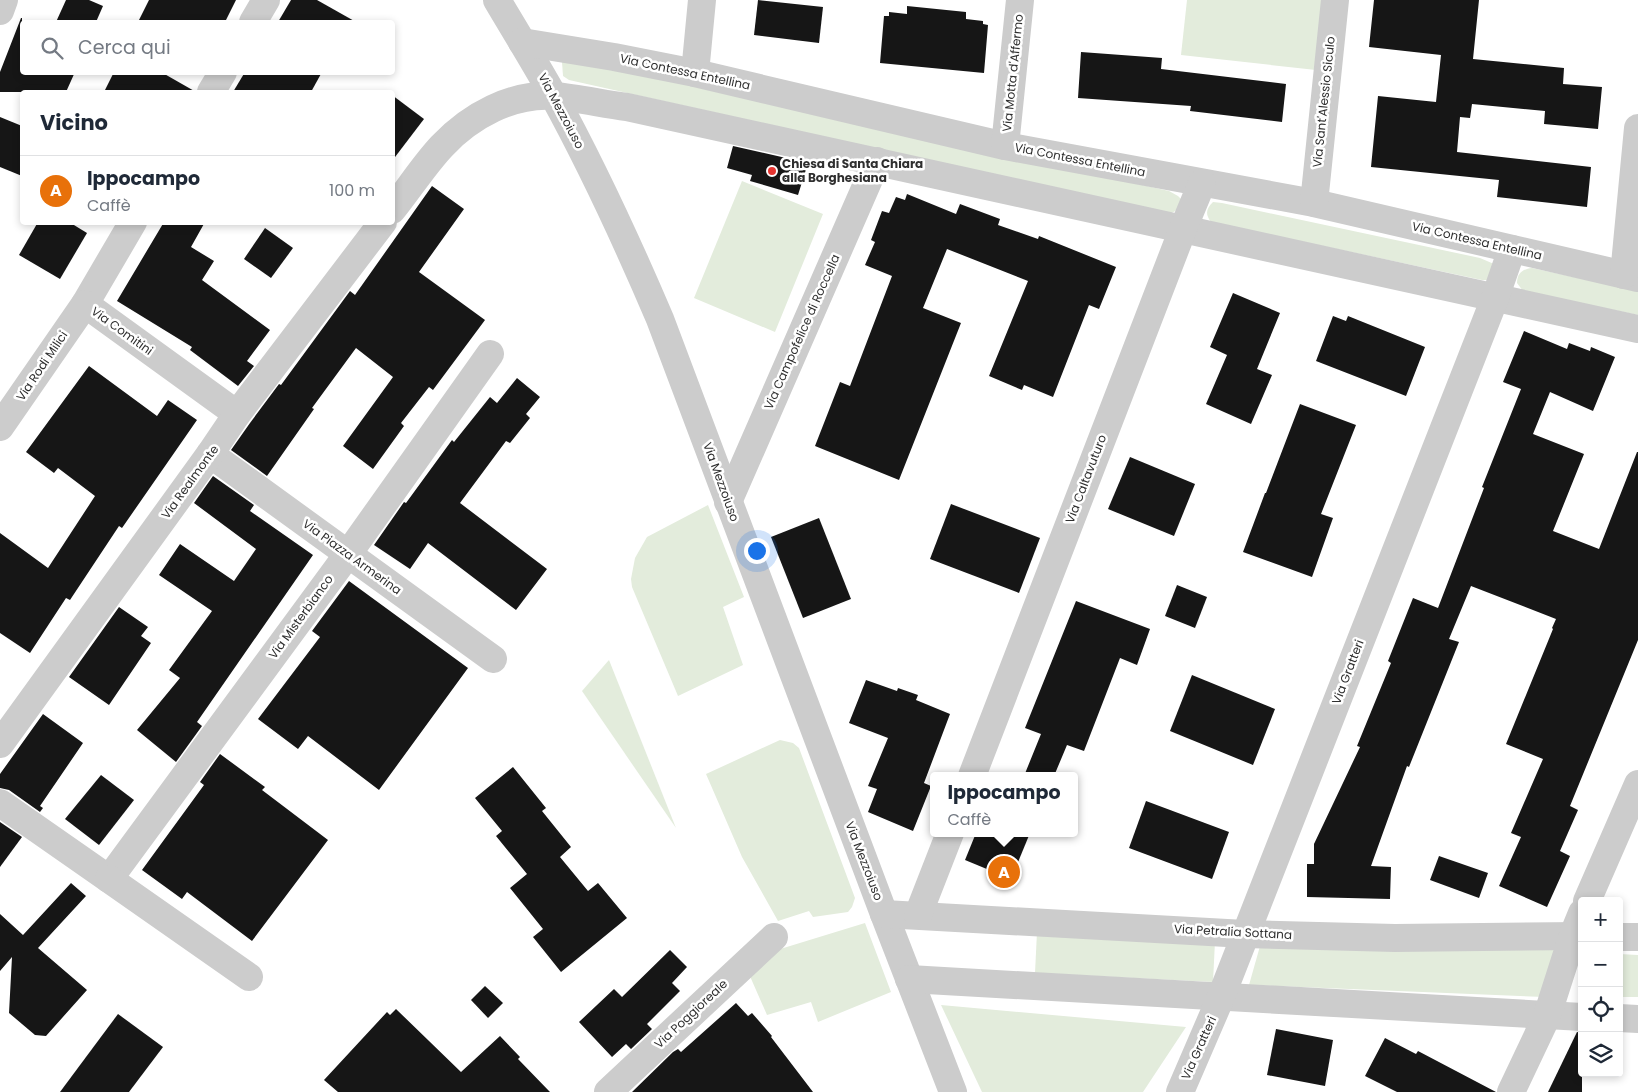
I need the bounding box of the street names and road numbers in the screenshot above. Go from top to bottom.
street label: Via Motta d'Affermo [998,13,1027,133]
street label: Via Sant'Alessio Siculo [1308,35,1339,168]
street label: Via Contessa Entellina [618,49,752,94]
street label: Via Mezzoiuso [534,70,589,152]
street label: Via Contessa Entellina [1013,138,1147,181]
street label: Via Contessa Entellina [1410,217,1544,264]
street label: Via Campofelice di Roccella [760,251,844,412]
street label: Via Comitini [88,302,157,359]
street label: Via Rodi Milici [12,327,71,404]
street label: Via Caltavuturo [1061,432,1110,526]
street label: Via Mezzoiuso [699,440,744,524]
street label: Via Realmonte [157,441,222,522]
street label: Via Piazza Armerina [299,515,405,598]
street label: Via Misterbianco [264,571,337,662]
street label: Via Gratteri [1327,637,1368,707]
street label: Via Mezzoiuso [842,819,887,903]
street label: Via Petralia Sottana [1174,920,1293,943]
street label: Via Poggioreale [650,975,731,1052]
street label: Via Gratteri [1177,1013,1220,1082]

